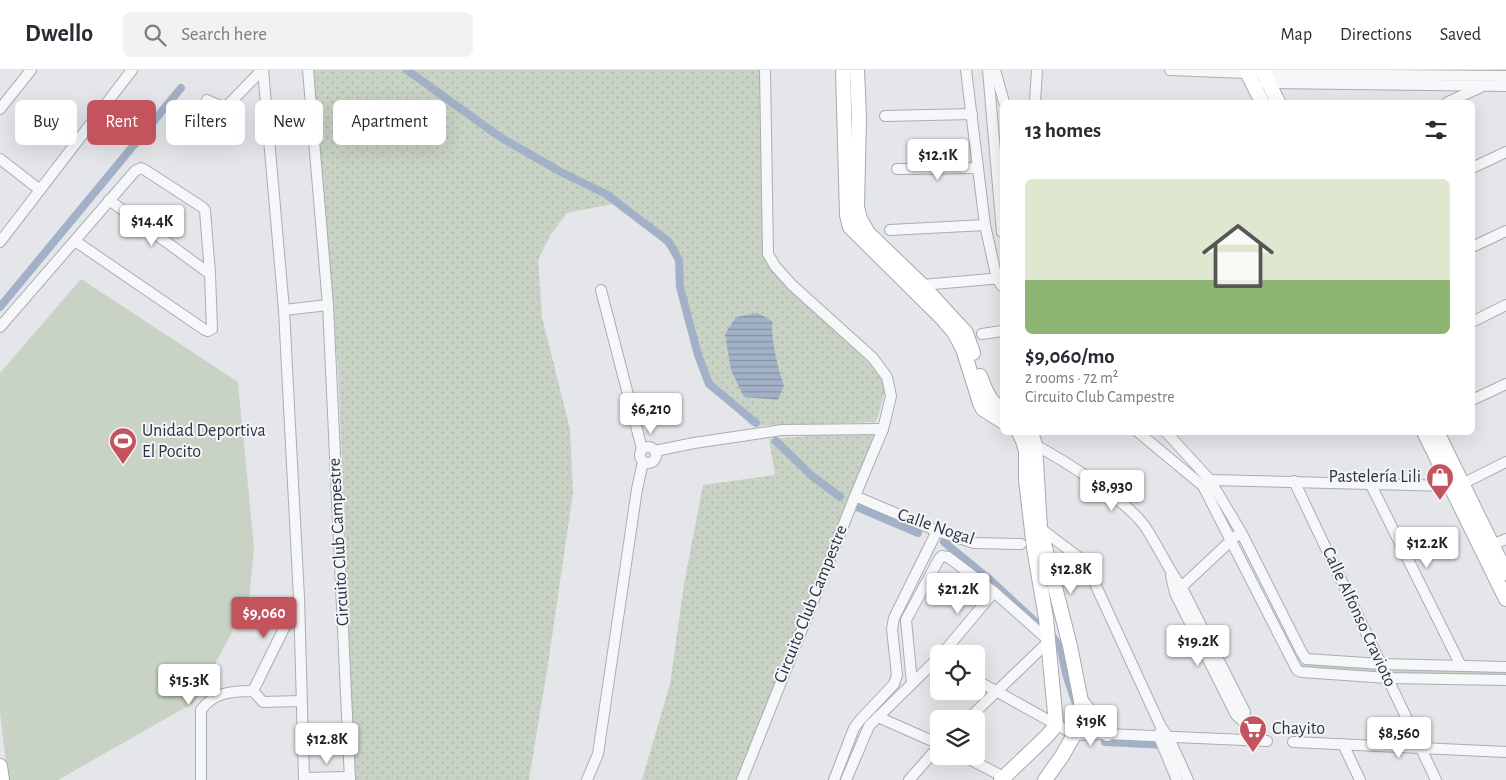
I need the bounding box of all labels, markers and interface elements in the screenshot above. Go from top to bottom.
search box [123,12,473,57]
icon: search [141,21,169,49]
text: Dwello [25,22,93,46]
text: Search here [181,25,267,44]
text: Map [1281,26,1312,44]
text: Directions [1340,26,1412,44]
text: Saved [1440,26,1481,44]
chip: Buy [15,100,77,145]
chip: Rent [87,100,156,145]
chip: Filters [166,100,245,145]
chip: New [255,100,323,145]
chip: Apartment [333,100,446,145]
icon: filters [1422,116,1450,144]
text: 13 homes [1025,120,1101,141]
pin: $12.1K [897,138,979,181]
text: $12.1K [918,147,958,163]
pin: $14.4K [111,204,193,247]
icon: home [1193,211,1283,301]
text: $14.4K [131,213,173,229]
text: $9,060/mo [1025,346,1115,367]
text: 2 rooms · 72 m² [1025,370,1118,386]
text: Circuito Club Campestre [1025,389,1175,405]
pin: $6,210 [610,392,692,435]
text: $6,210 [631,401,671,417]
place label: Unidad Deportiva El Pocito [142,422,266,461]
sports icon: Unidad Deportiva El Pocito [108,426,138,465]
street label: Circuito Club Campestre [326,457,352,627]
shop icon: Pastelería Lili [1425,462,1455,501]
place label: Pastelería Lili [1328,468,1421,486]
pin: $8,930 [1071,470,1153,512]
text: $8,930 [1091,478,1133,494]
street label: Calle Nogal [895,505,977,549]
street label: Circuito Club Campestre [771,523,851,685]
pin: $12.2K [1386,526,1468,569]
text: $12.2K [1406,535,1448,551]
street label: Calle Alfonso Cravioto [1319,544,1399,690]
pin: $12.8K [1030,552,1112,595]
text: $12.8K [1050,561,1092,577]
pin: $21.2K [917,572,999,615]
text: $21.2K [937,581,979,597]
pin: $9,060 [223,596,305,639]
text: $9,060 [243,605,286,621]
pin: $19.2K [1157,624,1239,667]
text: $19.2K [1177,633,1219,649]
map controls [930,645,985,765]
button: locate [930,645,985,700]
pin: $15.3K [148,664,230,706]
text: $15.3K [169,672,209,688]
pin: $19K [1061,704,1121,747]
button: layers [930,710,985,765]
text: $19K [1076,713,1106,729]
supermarket icon: Chayito [1238,714,1268,753]
pin: $8,560 [1358,716,1440,759]
place label: Chayito [1272,720,1325,738]
pin: $12.8K [286,722,368,765]
text: $8,560 [1378,725,1420,741]
text: $12.8K [306,731,348,747]

